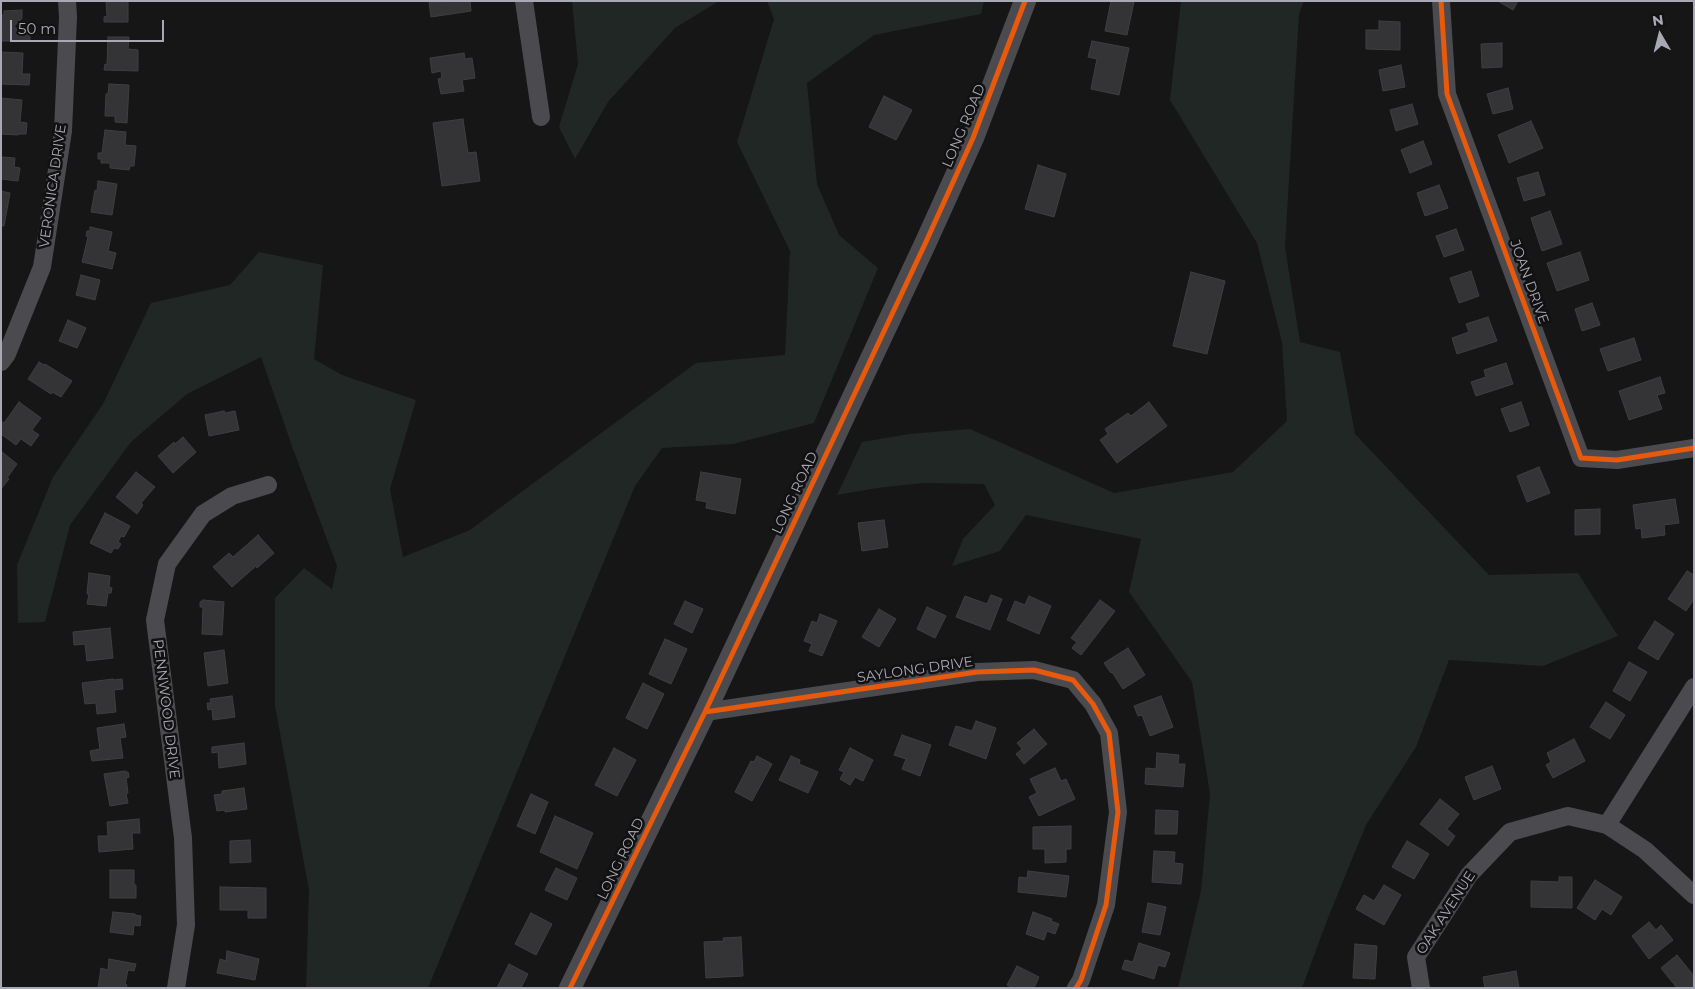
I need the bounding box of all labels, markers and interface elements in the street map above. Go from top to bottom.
scale bar [12,10,166,42]
north arrow [1635,10,1685,60]
text: N [1651,10,1665,30]
text: 50 m [18,19,56,38]
street label: LONG ROAD [939,82,989,170]
street label: VERONICA DRIVE [36,123,70,249]
street label: JOAN DRIVE [1506,238,1552,326]
street label: LONG ROAD [769,449,821,537]
street label: PENNWOOD DRIVE [149,638,183,780]
street label: SAYLONG DRIVE [856,654,974,686]
street label: LONG ROAD [594,815,648,903]
street label: OAK AVENUE [1413,868,1479,958]

